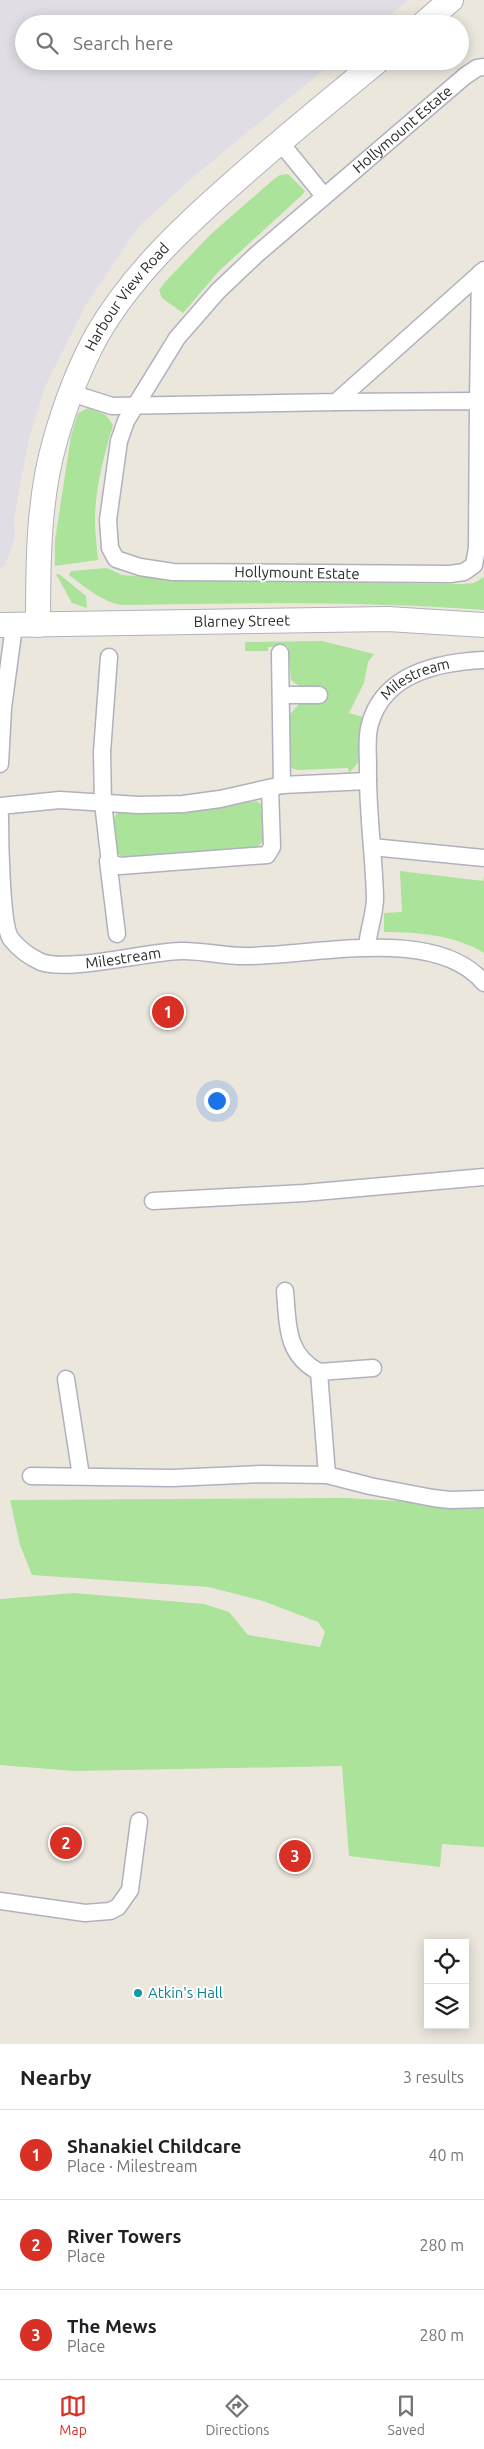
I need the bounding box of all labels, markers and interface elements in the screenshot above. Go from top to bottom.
search box [15,15,469,70]
icon: search [33,29,61,57]
text: Search here [73,32,173,54]
street label: Hollymount Estate [349,82,455,176]
street label: Harbour View Road [81,239,172,354]
street label: Hollymount Estate [234,563,360,582]
street label: Blarney Street [194,612,290,630]
street label: Milestream [377,655,451,703]
street label: Milestream [84,944,162,971]
pin: 1 [152,993,184,1031]
your location [204,1088,230,1114]
pin: 2 [50,1824,82,1862]
pin: 3 [279,1837,311,1875]
map controls [424,1939,469,2029]
button: locate [424,1939,469,1984]
place label: Atkin's Hall [148,1984,223,2001]
button: layers [424,1984,469,2029]
marker: Atkin's Hall [132,1987,144,1999]
text: Nearby [20,2065,91,2089]
text: 3 results [403,2068,464,2086]
text: Shanakiel Childcare [67,2135,241,2157]
text: 1 [31,2146,41,2164]
text: 40 m [428,2146,464,2164]
text: Place · Milestream [67,2157,197,2175]
text: River Towers [67,2225,182,2247]
text: 2 [31,2236,41,2254]
text: 280 m [419,2236,464,2254]
text: Place [67,2247,105,2265]
text: The Mews [67,2315,157,2337]
text: 3 [31,2326,41,2344]
text: 280 m [419,2326,464,2344]
text: Place [67,2337,105,2355]
tab: Map [59,2392,87,2438]
tab: Directions [205,2392,269,2438]
tab: Saved [388,2392,425,2438]

